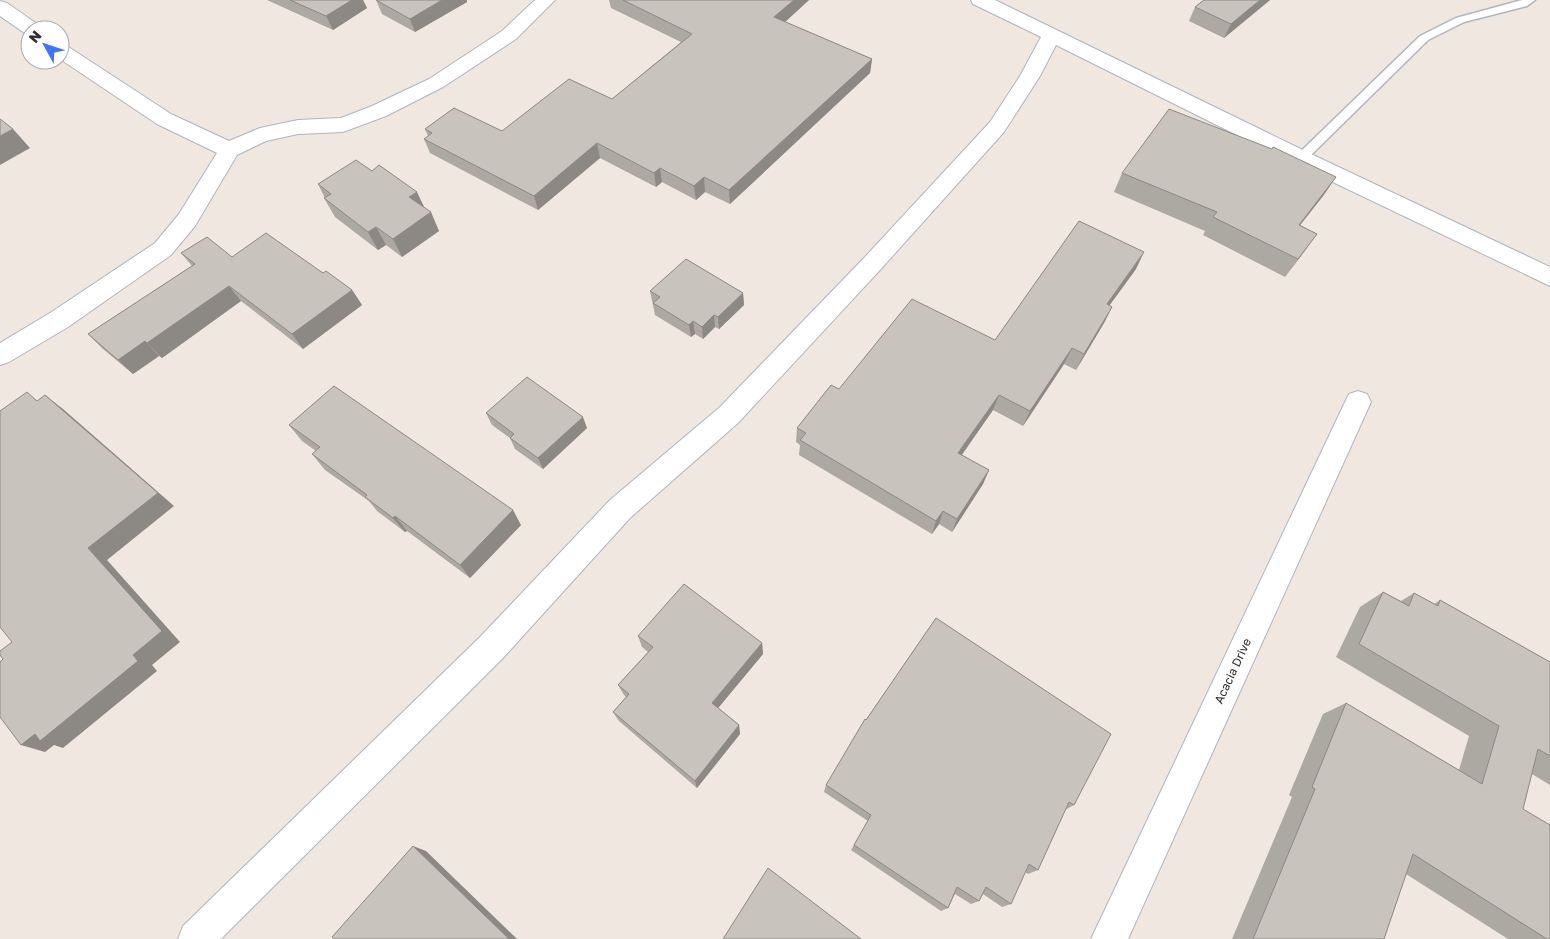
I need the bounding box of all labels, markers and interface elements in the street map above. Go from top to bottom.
north arrow [20,20,70,70]
text: N [25,27,45,46]
street label: Acacia Drive [1211,636,1254,706]

